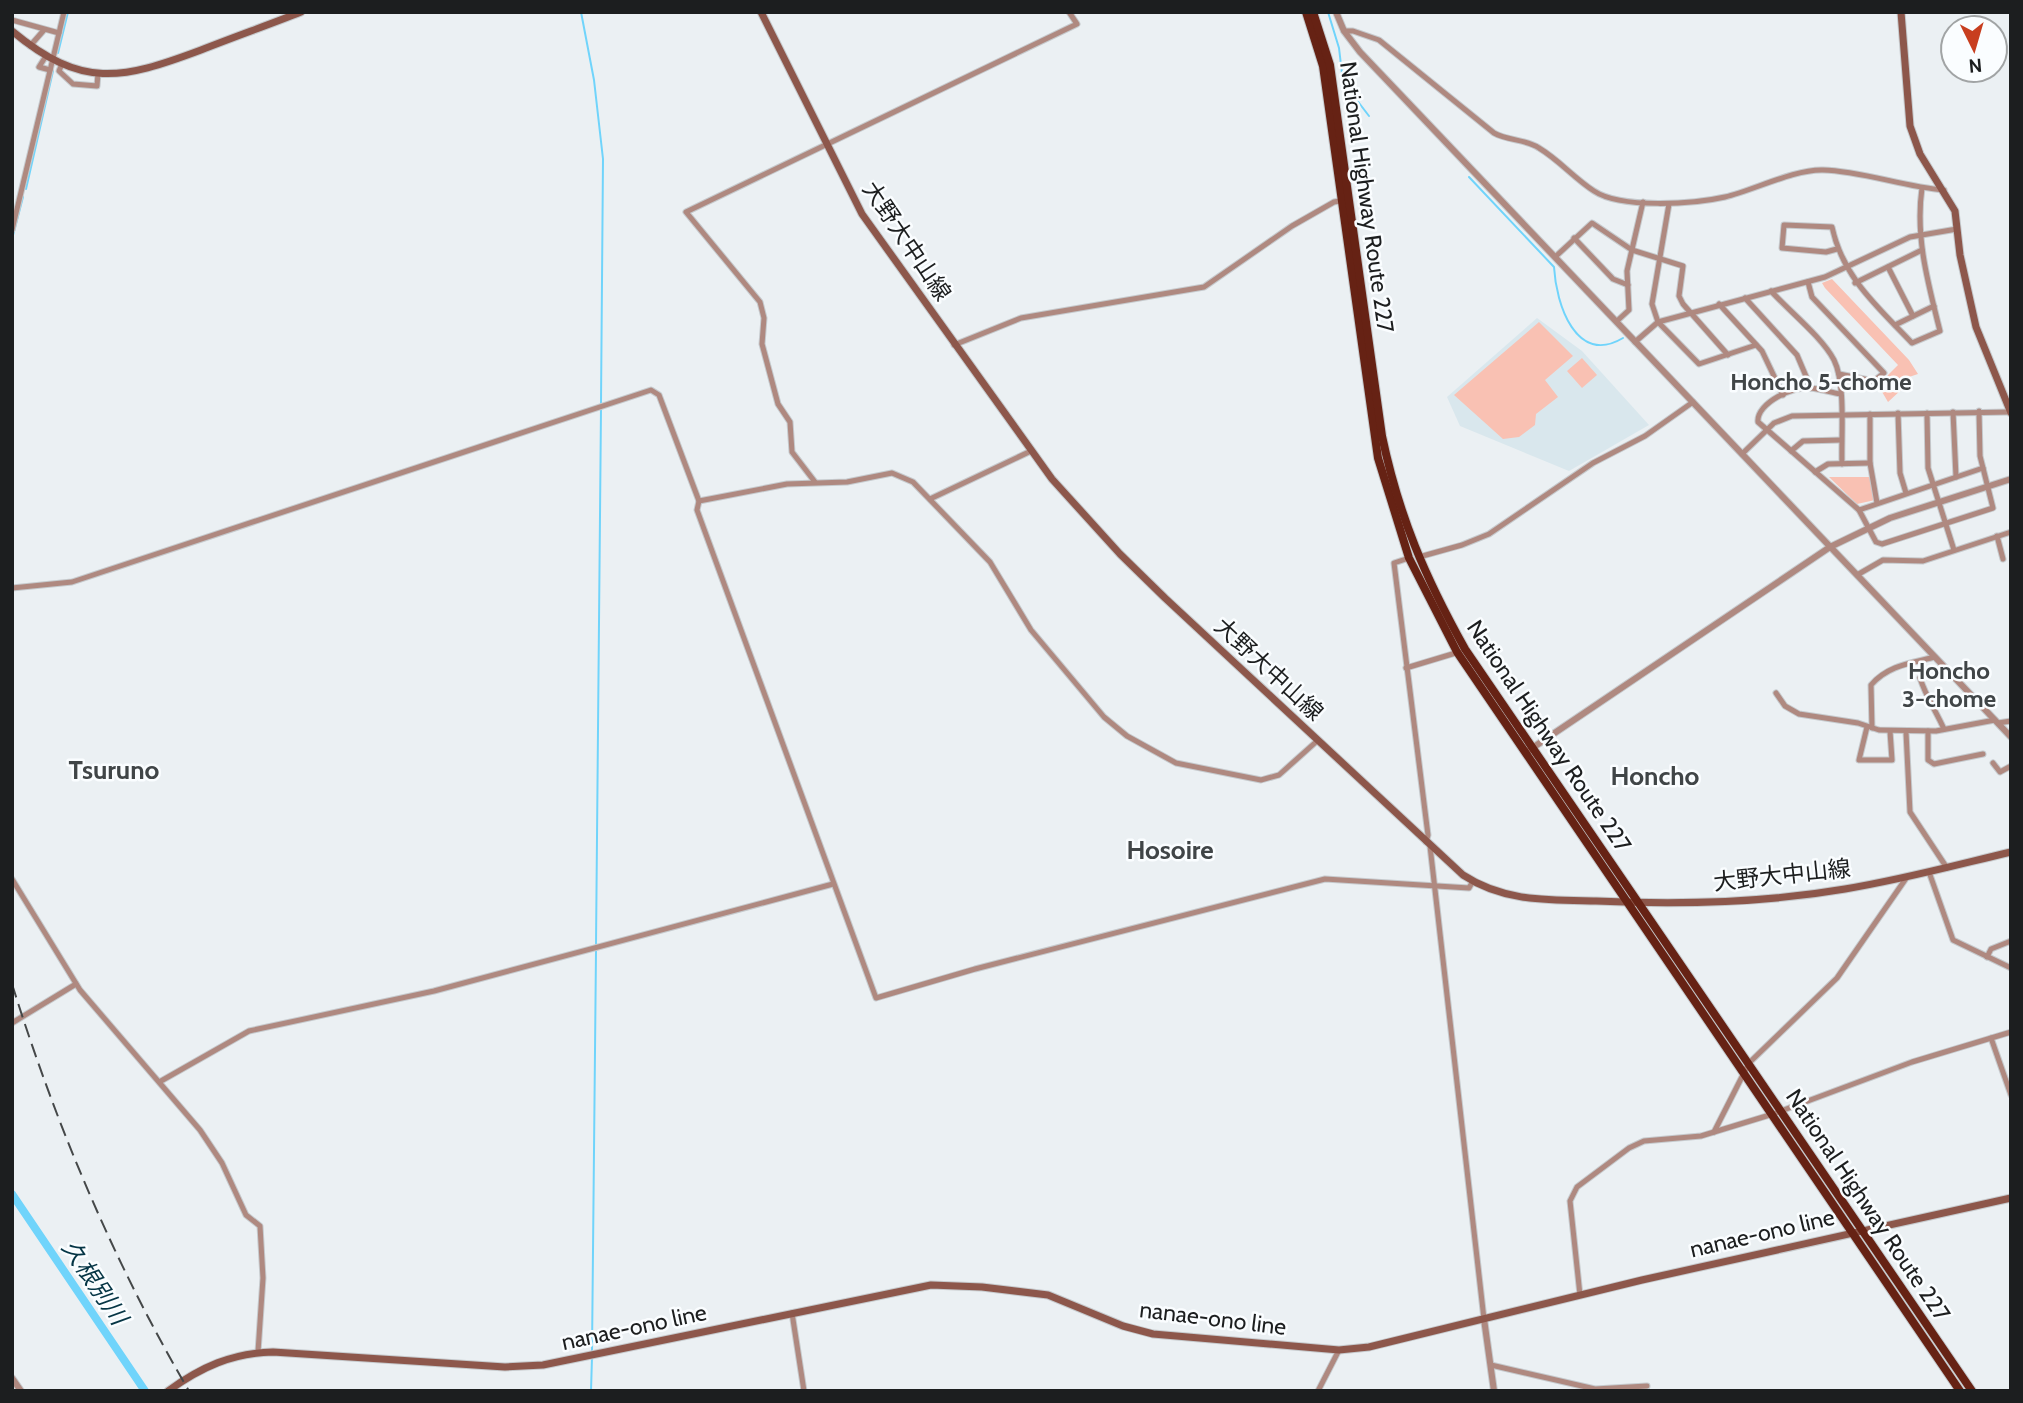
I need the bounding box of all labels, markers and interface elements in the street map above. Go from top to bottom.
north arrow [1939,14,2009,84]
text: N [1968,53,1983,77]
street label: National Highway Route 227 [1334,60,1400,335]
street label: 大野大中山線 [857,176,957,306]
district label: Honcho 5-chome [1730,367,1912,396]
street label: 大野大中山線 [1209,612,1329,726]
street label: National Highway Route 227 [1461,615,1637,858]
district label: Honcho 3-chome [1902,656,1996,713]
district label: Tsuruno [69,754,160,786]
district label: Honcho [1611,760,1700,792]
district label: Hosoire [1126,834,1214,866]
street label: 大野大中山線 [1712,854,1852,896]
street label: National Highway Route 227 [1780,1084,1956,1327]
street label: nanae-ono line [1687,1203,1837,1263]
water label: 久根別川 [56,1234,136,1332]
street label: nanae-ono line [1138,1295,1288,1341]
street label: nanae-ono line [559,1298,709,1356]

